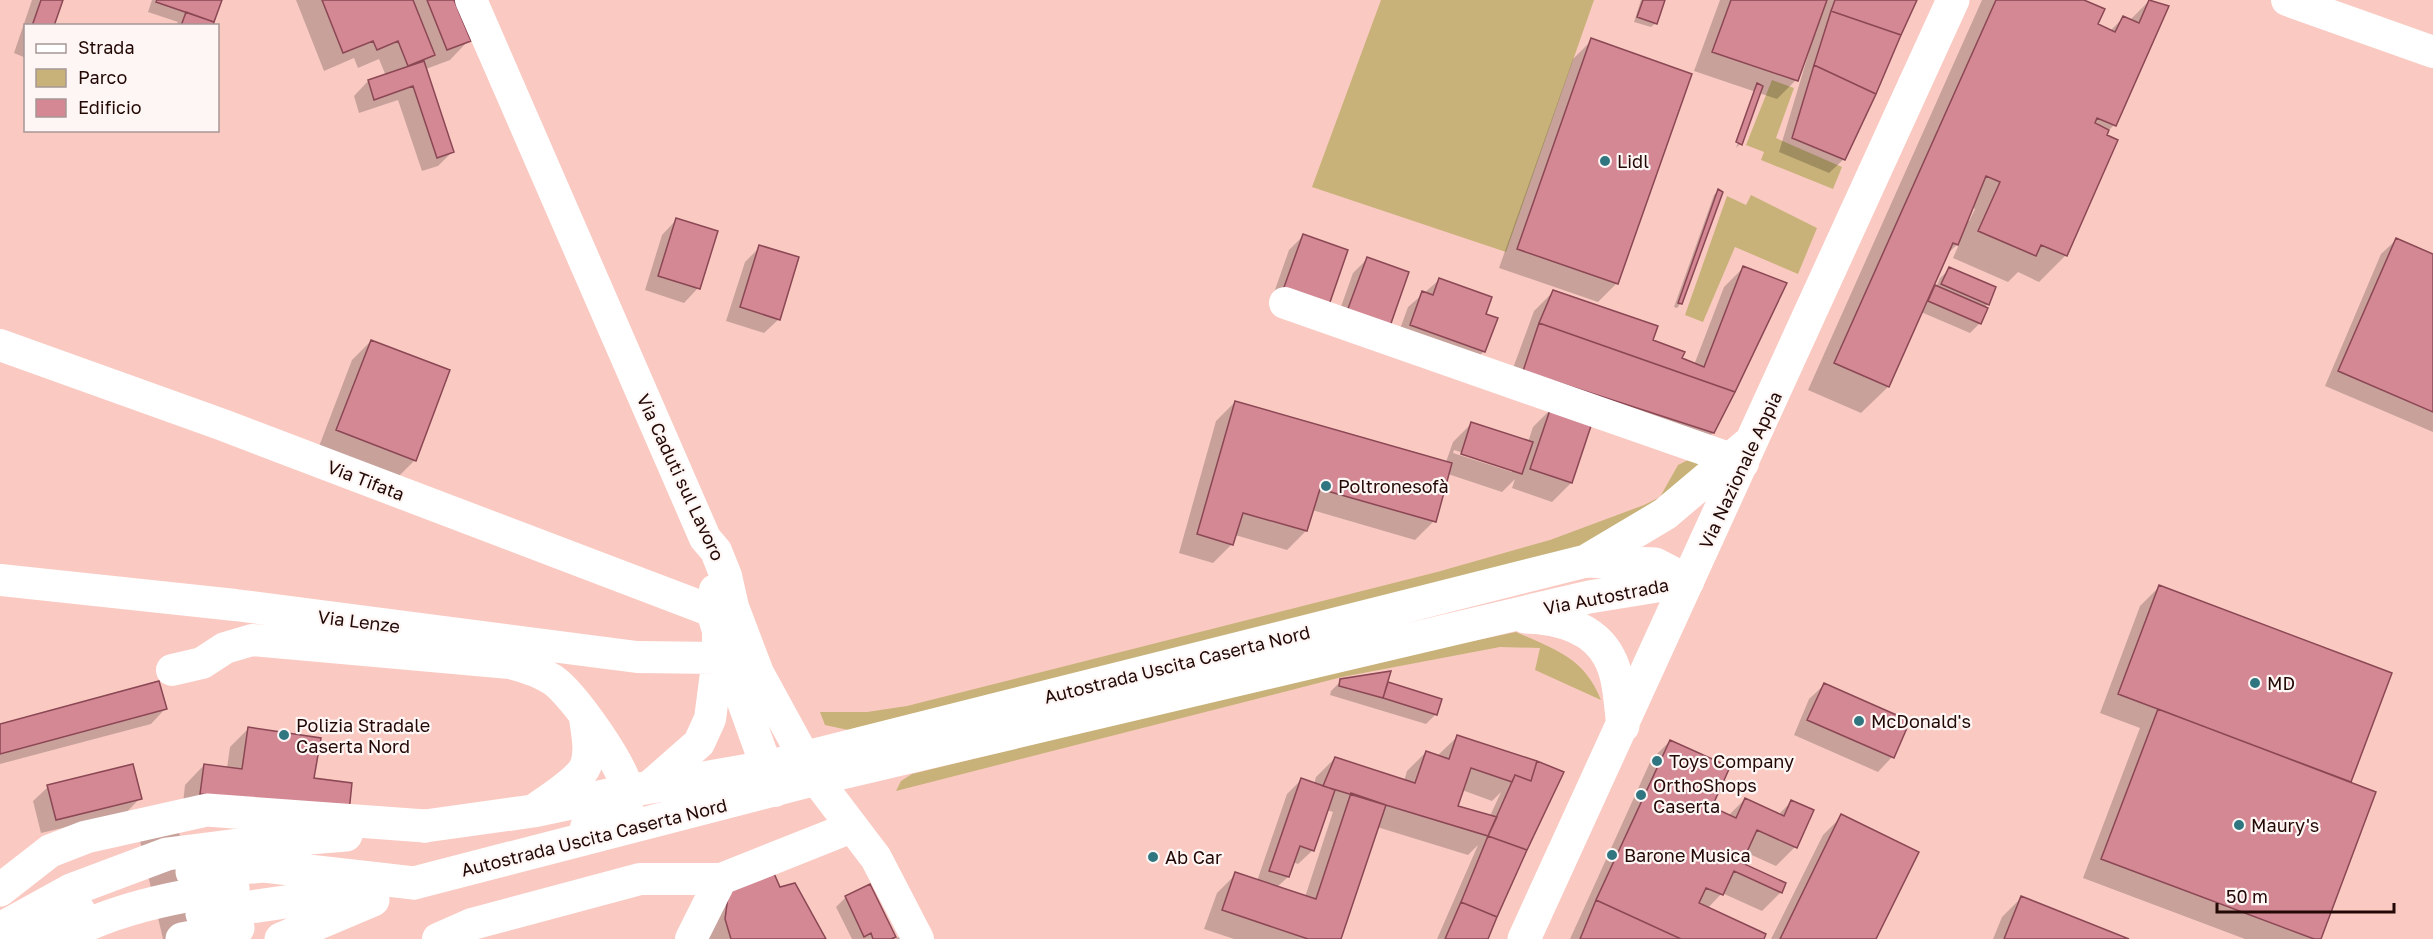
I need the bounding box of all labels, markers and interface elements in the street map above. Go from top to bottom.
legend [24,24,219,132]
text: Strada [78,36,135,58]
text: Parco [78,66,127,88]
text: Edificio [78,96,142,118]
place label: Lidl [1617,150,1649,172]
marker: Lidl [1598,154,1612,168]
street label: Via Nazionale Appia [1694,388,1786,552]
street label: Via Caduti sul Lavoro [633,390,729,564]
street label: Via Tifata [324,455,408,505]
place label: Poltronesofà [1338,475,1449,497]
marker: Poltronesofà [1319,479,1333,493]
street label: Via Autostrada [1541,573,1671,619]
street label: Via Lenze [317,605,401,637]
street label: Autostrada Uscita Caserta Nord [1042,620,1312,708]
place label: MD [2267,672,2295,694]
marker: MD [2248,676,2262,690]
place label: McDonald's [1871,710,1971,732]
place label: Polizia Stradale Caserta Nord [296,714,430,757]
marker: McDonald's [1852,714,1866,728]
marker: Polizia Stradale Caserta Nord [277,728,291,742]
place label: Toys Company [1669,750,1794,772]
marker: Toys Company [1650,754,1664,768]
place label: OrthoShops Caserta [1653,774,1757,817]
marker: OrthoShops Caserta [1634,788,1648,802]
street label: Autostrada Uscita Caserta Nord [459,793,729,881]
place label: Maury's [2251,814,2319,836]
marker: Maury's [2232,818,2246,832]
place label: Barone Musica [1624,844,1751,866]
place label: Ab Car [1165,846,1222,868]
marker: Barone Musica [1605,848,1619,862]
marker: Ab Car [1146,850,1160,864]
scale bar [2217,876,2394,914]
text: 50 m [2226,885,2268,907]

